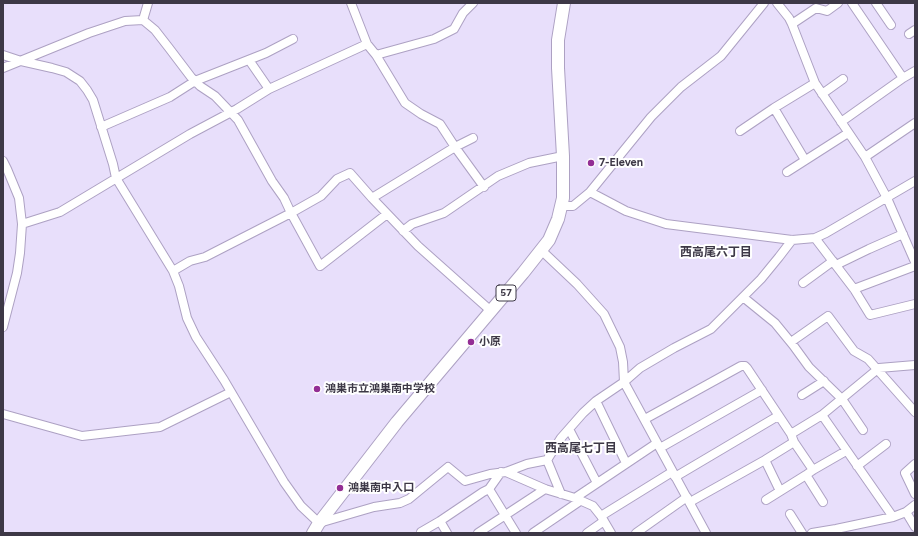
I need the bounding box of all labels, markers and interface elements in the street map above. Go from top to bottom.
place label: 7-Eleven [599,156,643,170]
marker: 7-Eleven [586,158,596,168]
district label: 西高尾六丁目 [680,245,752,259]
road number: 57 [496,285,516,301]
place label: 小原 [479,335,501,349]
marker: 小原 [466,337,476,347]
place label: 鴻巣市立鴻巣南中学校 [325,382,435,396]
marker: 鴻巣市立鴻巣南中学校 [312,384,322,394]
district label: 西高尾七丁目 [545,441,617,455]
place label: 鴻巣南中入口 [348,481,414,495]
marker: 鴻巣南中入口 [335,483,345,493]

